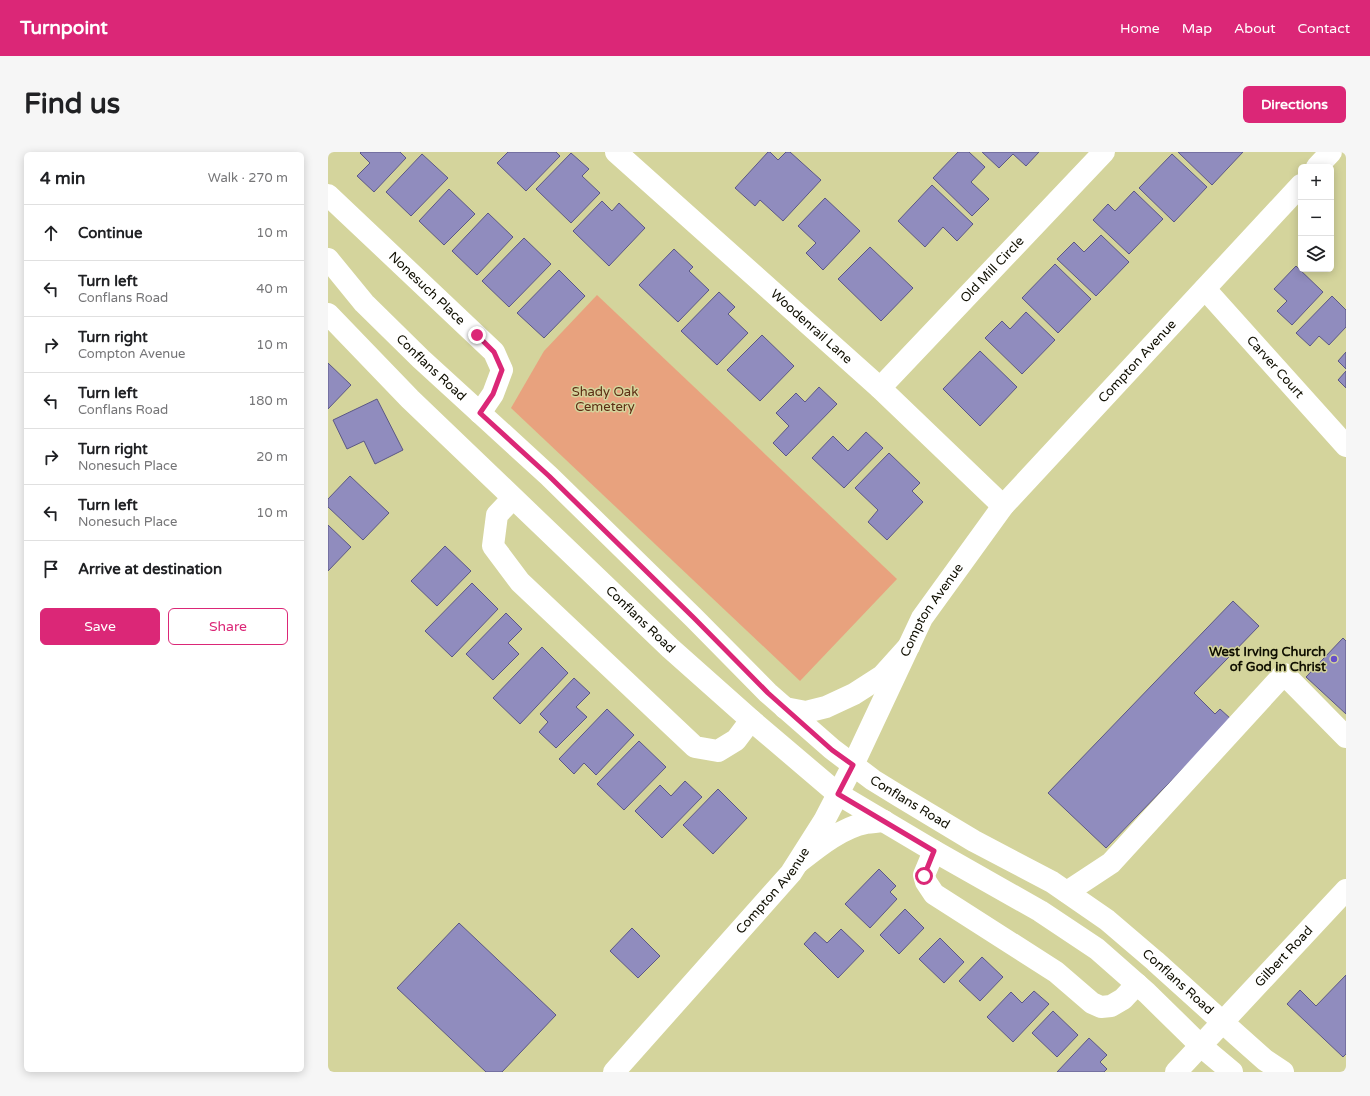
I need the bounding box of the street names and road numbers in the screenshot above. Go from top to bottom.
street label: Old Mill Circle [957,233,1027,306]
street label: Nonesuch Place [385,249,468,328]
street label: Woodenrail Lane [767,286,855,367]
street label: Compton Avenue [1095,316,1180,406]
street label: Conflans Road [393,331,470,404]
street label: Carver Court [1243,333,1307,402]
street label: Compton Avenue [897,560,967,660]
street label: Conflans Road [602,583,678,657]
street label: Conflans Road [867,772,953,833]
street label: Compton Avenue [732,845,813,937]
street label: Gilbert Road [1251,923,1316,990]
street label: Conflans Road [1139,946,1217,1018]

